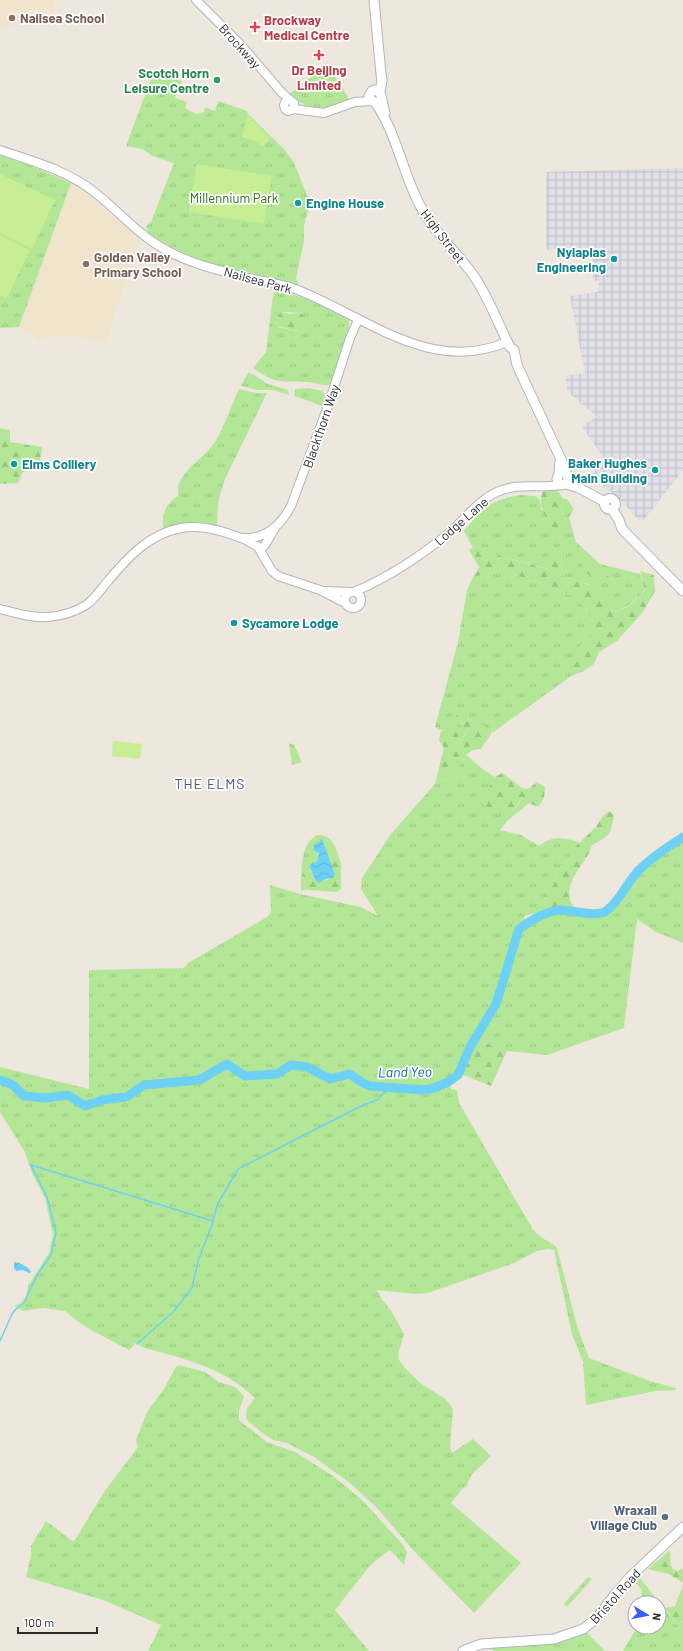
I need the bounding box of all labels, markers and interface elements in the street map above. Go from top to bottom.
place label: Nailsea School [20,10,104,26]
place label: Brockway Medical Centre [264,12,350,43]
marker: Nailsea School [7,13,17,23]
street label: Brockway [216,20,264,72]
marker: Brockway Medical Centre [249,21,261,33]
marker: Dr Beijing Limited [313,49,325,61]
place label: Dr Beijing Limited [291,62,347,93]
place label: Scotch Horn Leisure Centre [124,65,209,96]
marker: Scotch Horn Leisure Centre [212,75,222,85]
park label: Millennium Park [190,190,279,206]
place label: Engine House [306,195,384,211]
marker: Engine House [293,198,303,208]
street label: High Street [417,206,469,266]
place label: Nylaplas Engineering [537,244,606,275]
place label: Golden Valley Primary School [94,249,182,280]
marker: Nylaplas Engineering [609,254,619,264]
marker: Golden Valley Primary School [81,259,91,269]
street label: Nailsea Park [222,263,294,297]
street label: Blackthorn Way [299,382,343,470]
place label: Baker Hughes Main Building [568,455,647,486]
place label: Elms Colliery [22,456,97,472]
marker: Elms Colliery [9,459,19,469]
marker: Baker Hughes Main Building [650,465,660,475]
street label: Lodge Lane [431,493,491,549]
place label: Sycamore Lodge [242,615,339,631]
marker: Sycamore Lodge [229,618,239,628]
district label: THE ELMS [175,775,246,792]
water label: Land Yeo [378,1063,432,1080]
place label: Wraxall Village Club [590,1502,657,1533]
marker: Wraxall Village Club [660,1512,670,1522]
street label: Bristol Road [586,1565,644,1627]
north arrow [627,1595,667,1635]
scale bar [18,1609,97,1635]
text: N [650,1612,664,1622]
text: 100 m [24,1615,54,1629]

